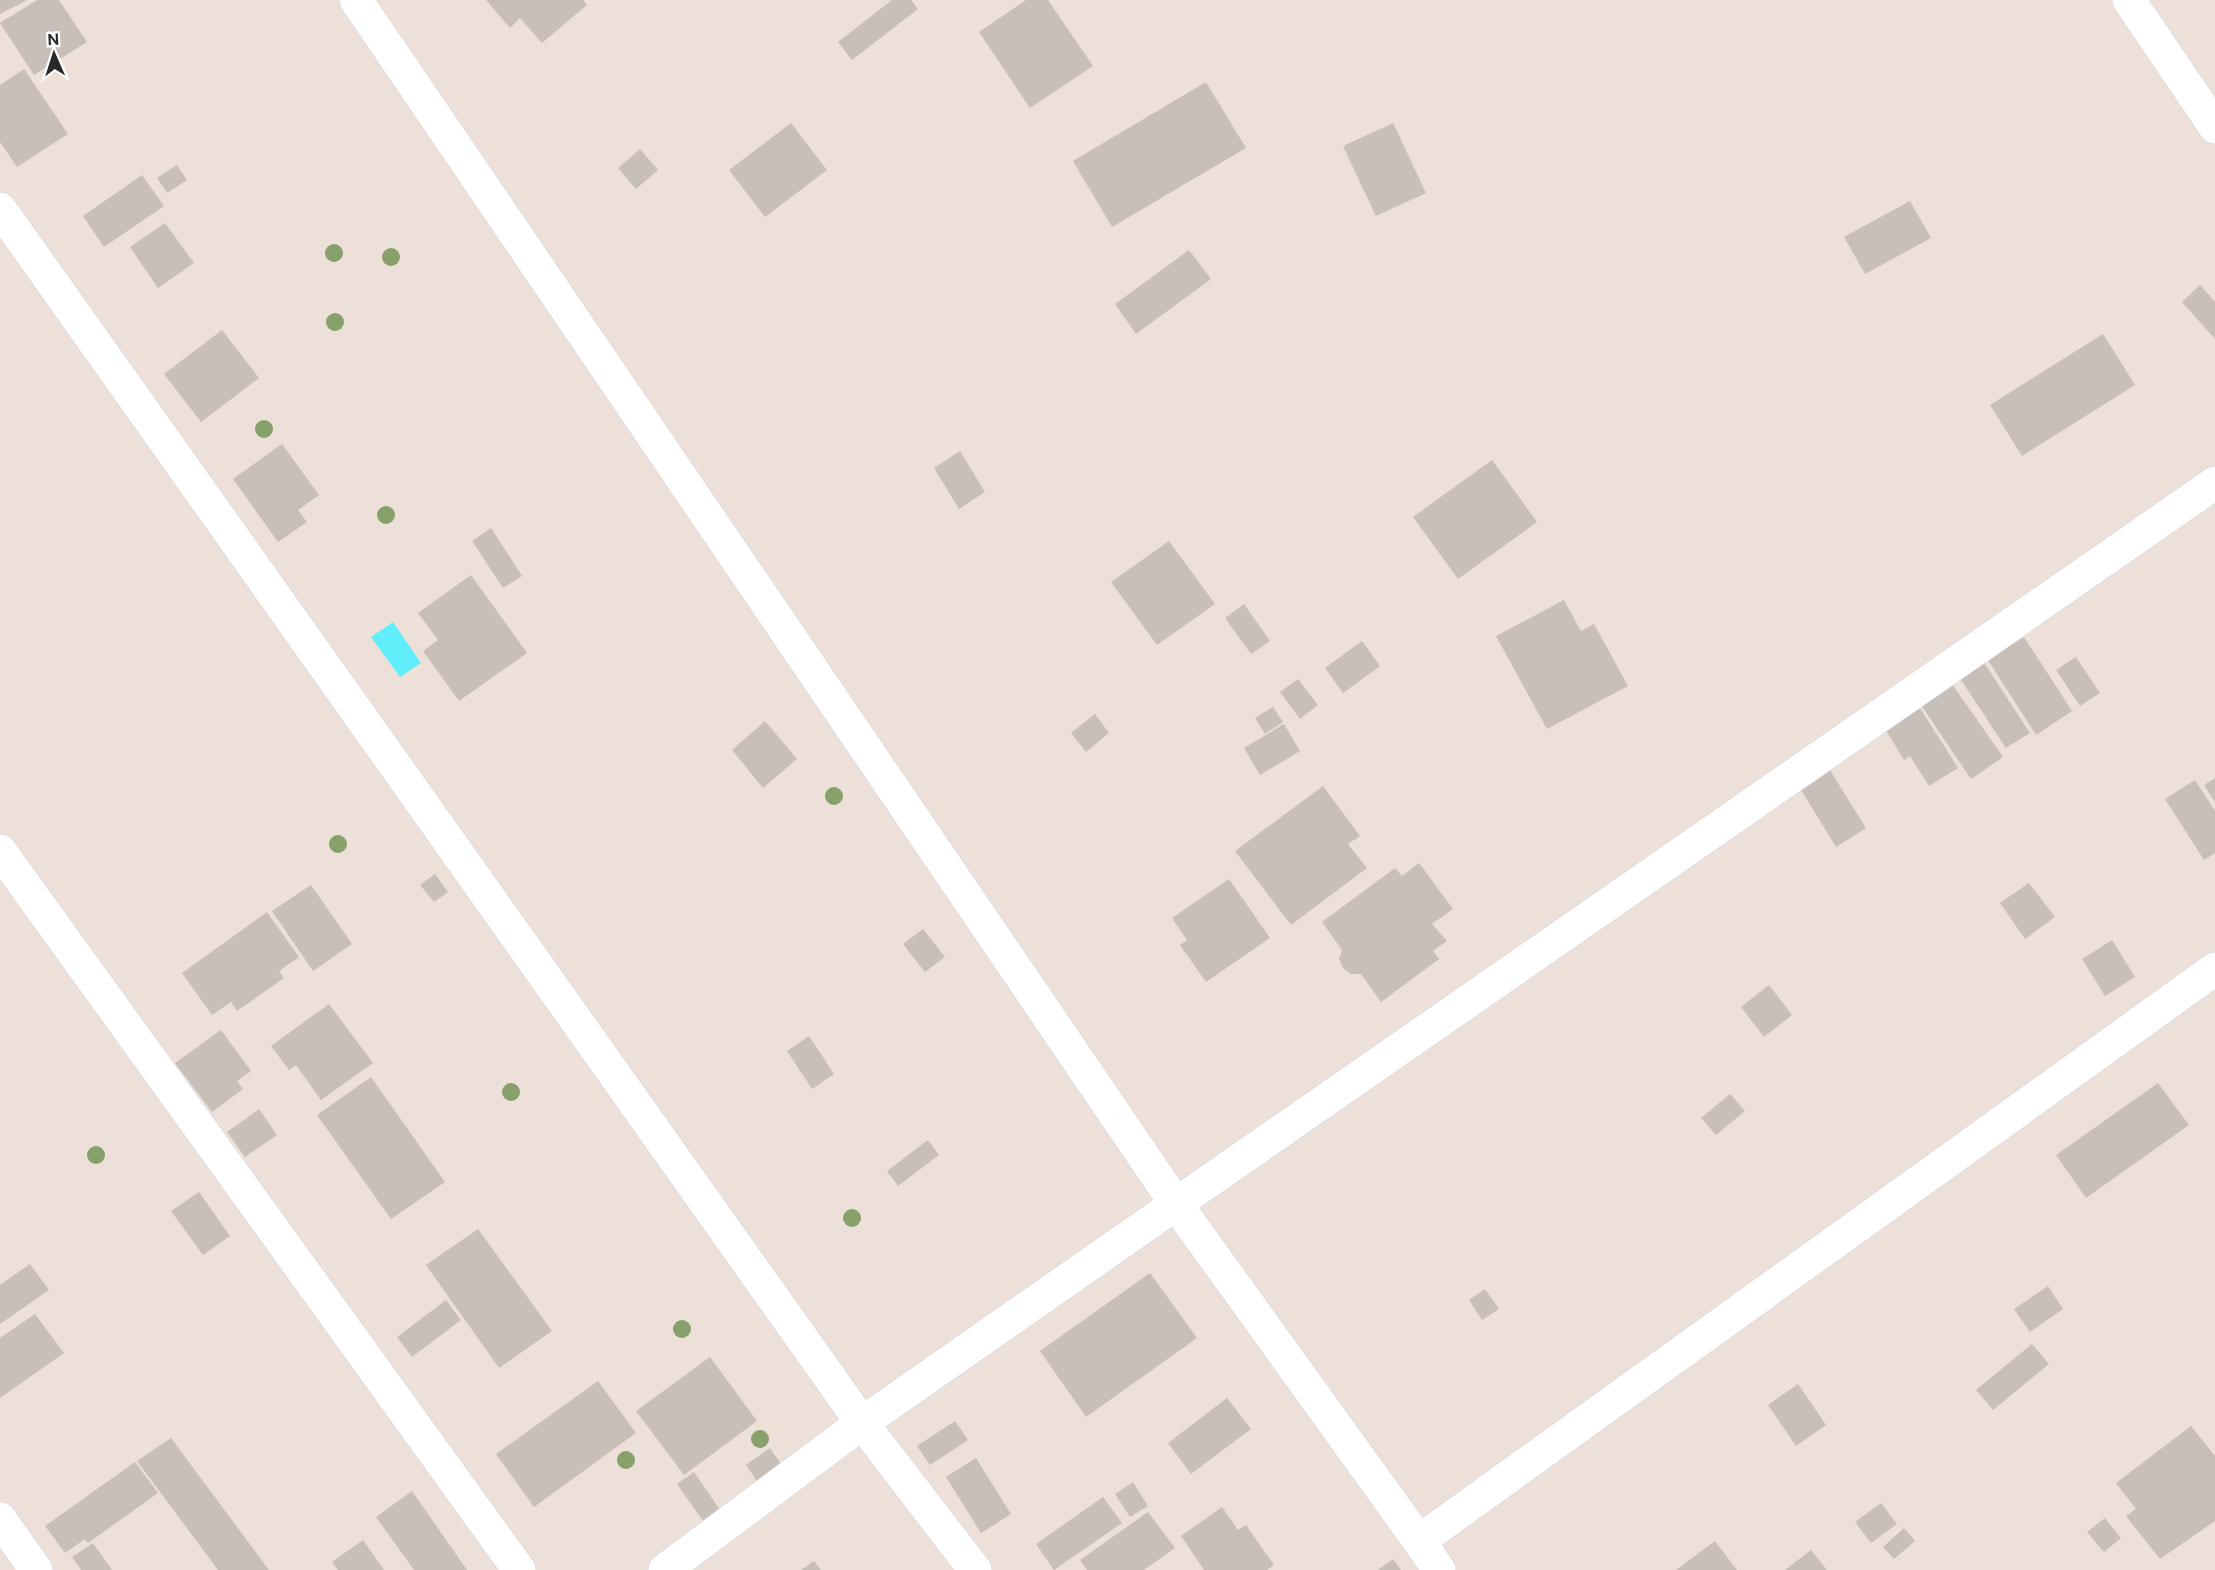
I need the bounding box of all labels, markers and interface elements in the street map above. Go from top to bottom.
north arrow [24,24,84,84]
text: N [47,29,60,50]

